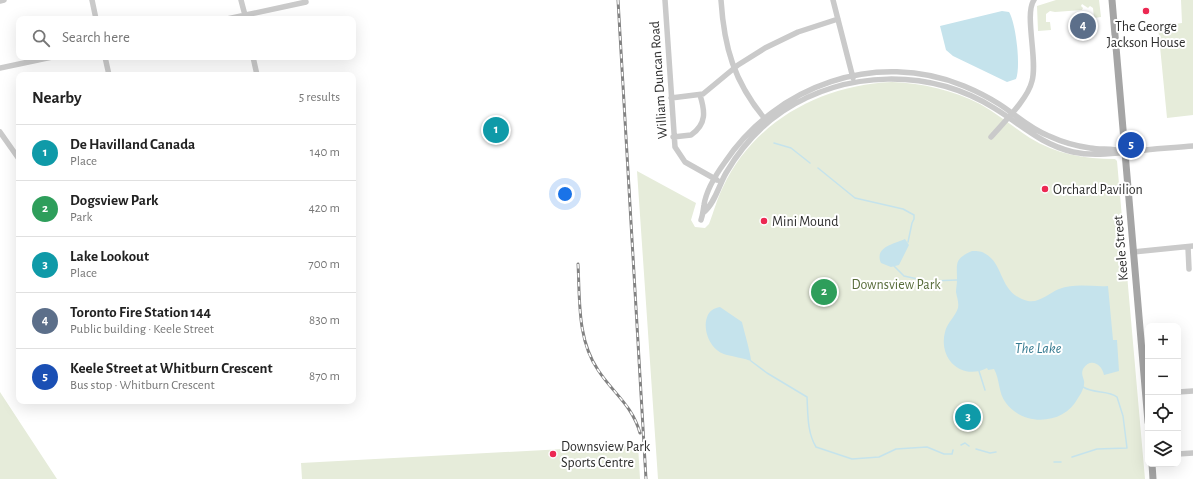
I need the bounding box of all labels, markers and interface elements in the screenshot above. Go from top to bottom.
marker: The George Jackson House [1141,6,1151,16]
pin: 4 [1070,11,1096,41]
search box [16,16,356,60]
street label: William Duncan Road [648,20,670,139]
place label: The George Jackson House [1107,20,1185,50]
icon: search [30,27,52,49]
text: Search here [62,30,130,45]
text: Nearby [32,89,82,106]
text: 5 results [299,91,340,104]
pin: 1 [483,115,509,145]
pin: 5 [1118,130,1144,160]
text: De Havilland Canada [70,137,195,152]
text: 1 [43,146,47,159]
text: 140 m [310,146,340,159]
text: Place [70,155,97,168]
place label: Orchard Pavilion [1053,183,1143,197]
your location [555,184,575,204]
marker: Orchard Pavilion [1040,184,1050,194]
text: Dogsview Park [70,193,158,208]
text: 2 [42,202,48,215]
text: 420 m [308,202,340,215]
text: Park [70,211,92,224]
street label: Keele Street [1111,214,1131,281]
place label: Mini Mound [772,215,838,229]
marker: Mini Mound [759,216,769,226]
text: Lake Lookout [70,249,149,264]
text: 3 [42,258,48,271]
text: 700 m [308,258,340,271]
text: Place [70,267,97,280]
pin: 2 [811,277,837,307]
park label: Downsview Park [851,278,941,292]
text: Toronto Fire Station 144 [70,305,211,320]
text: 4 [42,314,48,327]
text: 830 m [309,314,340,327]
text: Public building · Keele Street [70,323,214,336]
map controls [1145,323,1181,467]
button: + [1145,323,1181,359]
water label: The Lake [1015,341,1062,356]
button: − [1145,359,1181,395]
text: Keele Street at Whitburn Crescent [70,361,273,376]
text: 5 [42,370,48,383]
text: 870 m [309,370,340,383]
text: Bus stop · Whitburn Crescent [70,379,215,392]
button: locate [1145,395,1181,431]
pin: 3 [955,402,981,432]
button: layers [1145,431,1181,467]
place label: Downsview Park Sports Centre [561,440,651,470]
marker: Downsview Park Sports Centre [548,449,558,459]

